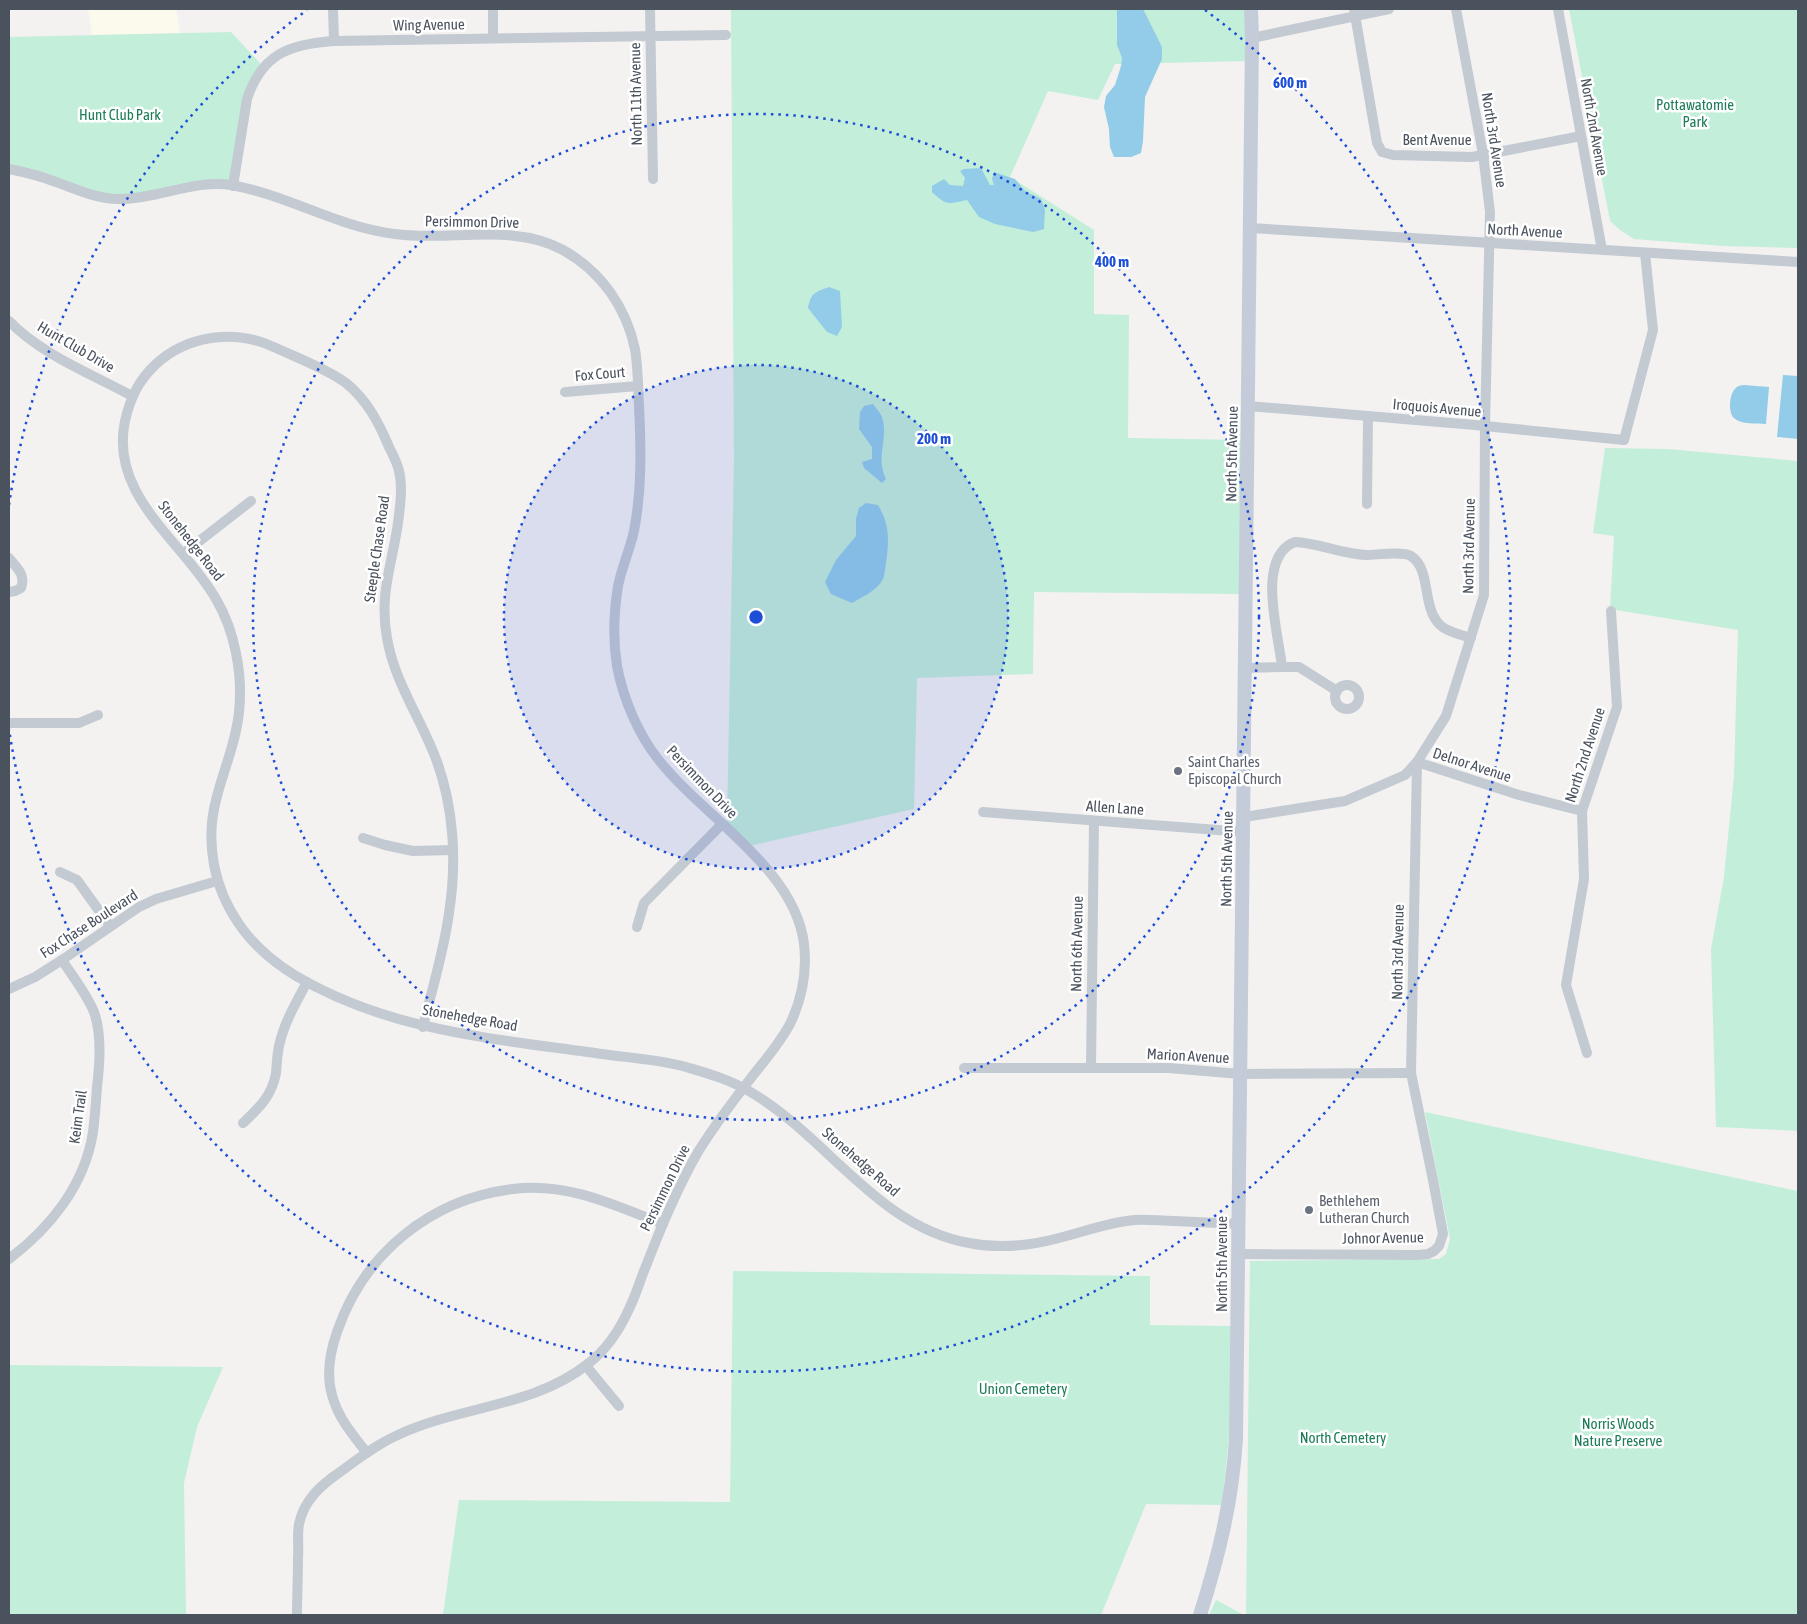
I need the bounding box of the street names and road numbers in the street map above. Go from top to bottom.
street label: Wing Avenue [393,15,465,34]
street label: North 11th Avenue [626,42,645,146]
street label: North 2nd Avenue [1578,77,1611,177]
street label: North 3rd Avenue [1479,91,1510,189]
street label: Bent Avenue [1402,131,1472,148]
street label: Persimmon Drive [425,212,519,231]
street label: North Avenue [1487,220,1563,241]
street label: Hunt Club Drive [35,318,118,375]
street label: Fox Court [574,363,626,384]
street label: Iroquois Avenue [1392,395,1482,420]
street label: North 5th Avenue [1222,406,1241,502]
street label: Steeple Chase Road [361,494,392,603]
street label: Stonehedge Road [155,497,228,584]
street label: North 3rd Avenue [1459,498,1478,594]
street label: North 2nd Avenue [1561,705,1608,804]
street label: Persimmon Drive [663,742,741,822]
street label: Delnor Avenue [1431,744,1514,785]
street label: Allen Lane [1085,797,1145,818]
street label: North 5th Avenue [1217,811,1236,907]
street label: Fox Chase Boulevard [37,886,140,961]
street label: North 6th Avenue [1067,896,1086,992]
street label: North 3rd Avenue [1388,904,1407,1000]
street label: Stonehedge Road [421,1001,519,1034]
street label: Marion Avenue [1146,1045,1230,1066]
street label: Keim Trail [65,1089,90,1145]
street label: Stonehedge Road [819,1124,903,1200]
street label: Persimmon Drive [636,1142,693,1234]
street label: North 5th Avenue [1213,1216,1230,1312]
street label: Johnor Avenue [1342,1228,1424,1247]

